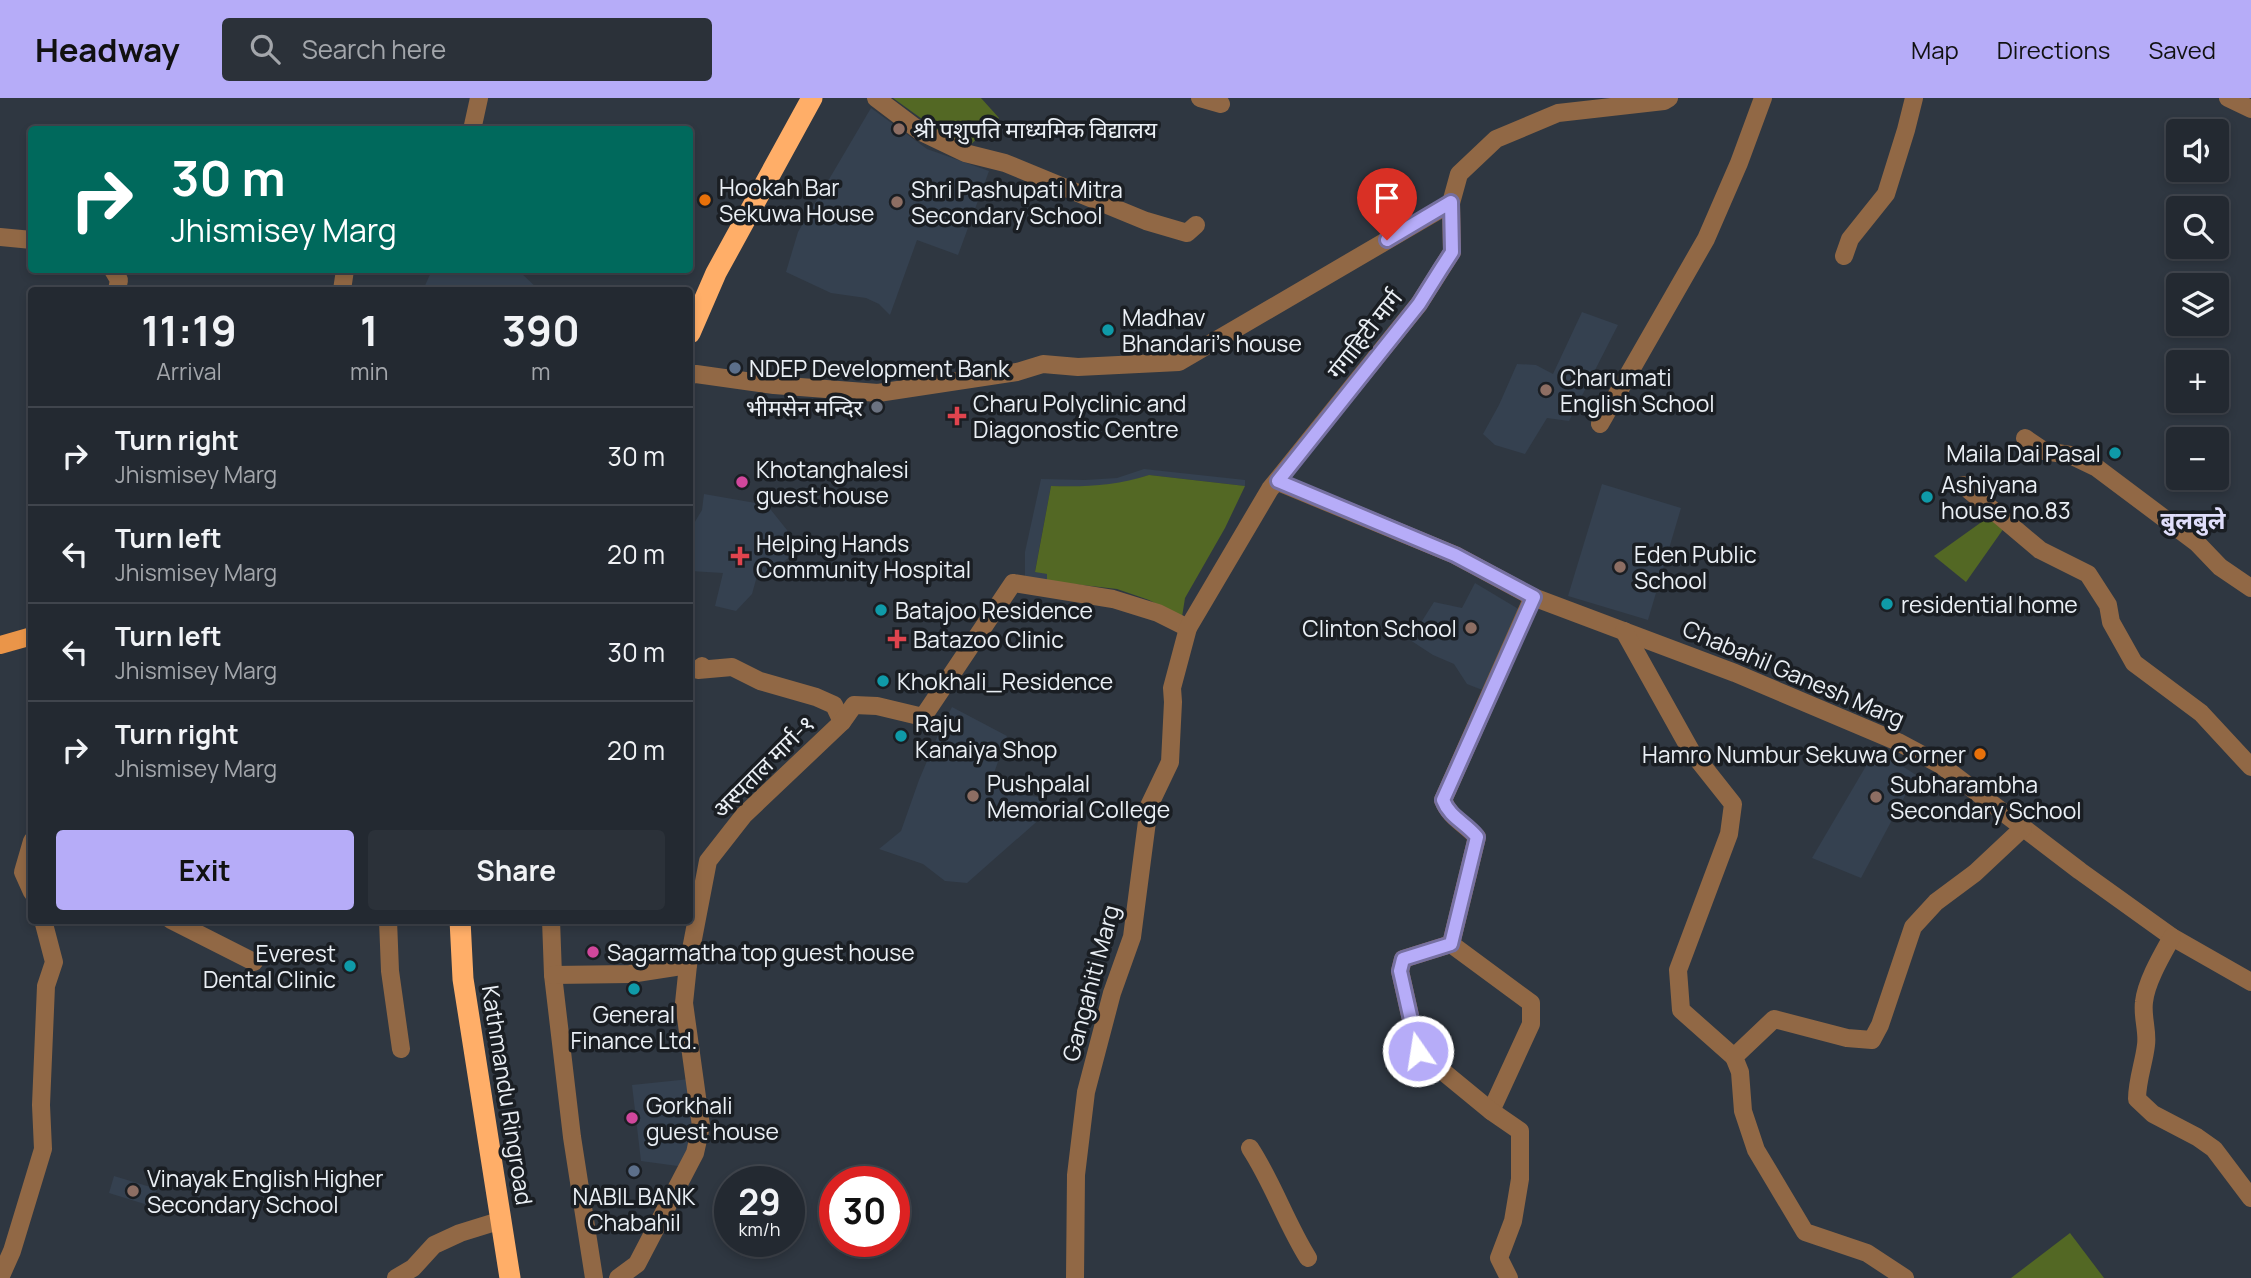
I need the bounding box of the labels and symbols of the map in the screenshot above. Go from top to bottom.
place label: श्री पशुपति माध्यमिक विद्यालय [913,113,1158,145]
marker: श्री पशुपति माध्यमिक विद्यालय [891,121,907,137]
pin [1357,168,1417,240]
place label: Hookah Bar Sekuwa House [719,171,875,229]
place label: Shri Pashupati Mitra Secondary School [911,173,1123,231]
marker: Hookah Bar Sekuwa House [697,192,713,208]
marker: Shri Pashupati Mitra Secondary School [889,194,905,210]
street label: गंगाहिटी मार्ग [1319,282,1410,385]
place label: Madhav Bhandari's house [1122,301,1302,359]
marker: Madhav Bhandari's house [1100,322,1116,338]
place label: NDEP Development Bank [749,352,1010,384]
marker: NDEP Development Bank [727,360,743,376]
place label: Charumati English School [1560,361,1715,419]
marker: Charumati English School [1538,382,1554,398]
place label: Charu Polyclinic and Diagonostic Centre [973,387,1186,445]
place label: भीमसेन मन्दिर [746,391,864,423]
marker: भीमसेन मन्दिर [869,399,885,415]
marker: Charu Polyclinic and Diagonostic Centre [947,406,967,426]
place label: Maila Dai Pasal [1946,437,2101,469]
marker: Maila Dai Pasal [2107,445,2123,461]
place label: Khotanghalesi guest house [756,453,909,511]
place label: Ashiyana house no.83 [1941,468,2071,526]
marker: Khotanghalesi guest house [734,474,750,490]
marker: Ashiyana house no.83 [1919,489,1935,505]
district label: बुलबुले [2160,503,2227,536]
place label: Helping Hands Community Hospital [756,527,971,585]
place label: Eden Public School [1634,538,1757,596]
marker: Helping Hands Community Hospital [730,546,750,566]
marker: Eden Public School [1612,559,1628,575]
place label: residential home [1901,588,2078,620]
place label: Batajoo Residence [895,594,1093,626]
marker: residential home [1879,596,1895,612]
marker: Batajoo Residence [873,602,889,618]
place label: Clinton School [1302,612,1457,644]
street label: Chabahil Ganesh Marg [1678,612,1910,734]
marker: Clinton School [1463,620,1479,636]
place label: Batazoo Clinic [913,623,1064,655]
marker: Batazoo Clinic [887,629,907,649]
place label: Khokhali_Residence [897,665,1113,697]
marker: Khokhali_Residence [875,673,891,689]
place label: Raju Kanaiya Shop [915,707,1057,765]
street label: अस्पताल मार्ग-१ [705,708,821,824]
marker: Raju Kanaiya Shop [893,728,909,744]
place label: Hamro Numbur Sekuwa Corner [1642,738,1966,770]
marker: Hamro Numbur Sekuwa Corner [1972,746,1988,762]
place label: Pushpalal Memorial College [987,767,1170,825]
place label: Subharambha Secondary School [1890,768,2082,826]
marker: Pushpalal Memorial College [965,788,981,804]
marker: Subharambha Secondary School [1868,789,1884,805]
street label: Gangahiti Marg [1054,901,1126,1065]
place label: Sagarmatha top guest house [607,936,915,968]
place label: Everest Dental Clinic [203,937,336,995]
marker: Sagarmatha top guest house [585,944,601,960]
marker: Everest Dental Clinic [342,958,358,974]
marker: General Finance Ltd. [626,981,642,997]
street label: Kathmandu Ringroad [475,983,541,1207]
place label: General Finance Ltd. [571,998,697,1056]
position arrow [1381,1014,1455,1088]
place label: Gorkhali guest house [646,1089,779,1147]
marker: Gorkhali guest house [624,1110,640,1126]
place label: Vinayak English Higher Secondary School [147,1162,384,1220]
marker: NABIL BANK Chabahil [626,1163,642,1179]
speed limit sign: 30 [819,1166,910,1257]
place label: NABIL BANK Chabahil [572,1180,696,1238]
marker: Vinayak English Higher Secondary School [125,1183,141,1199]

